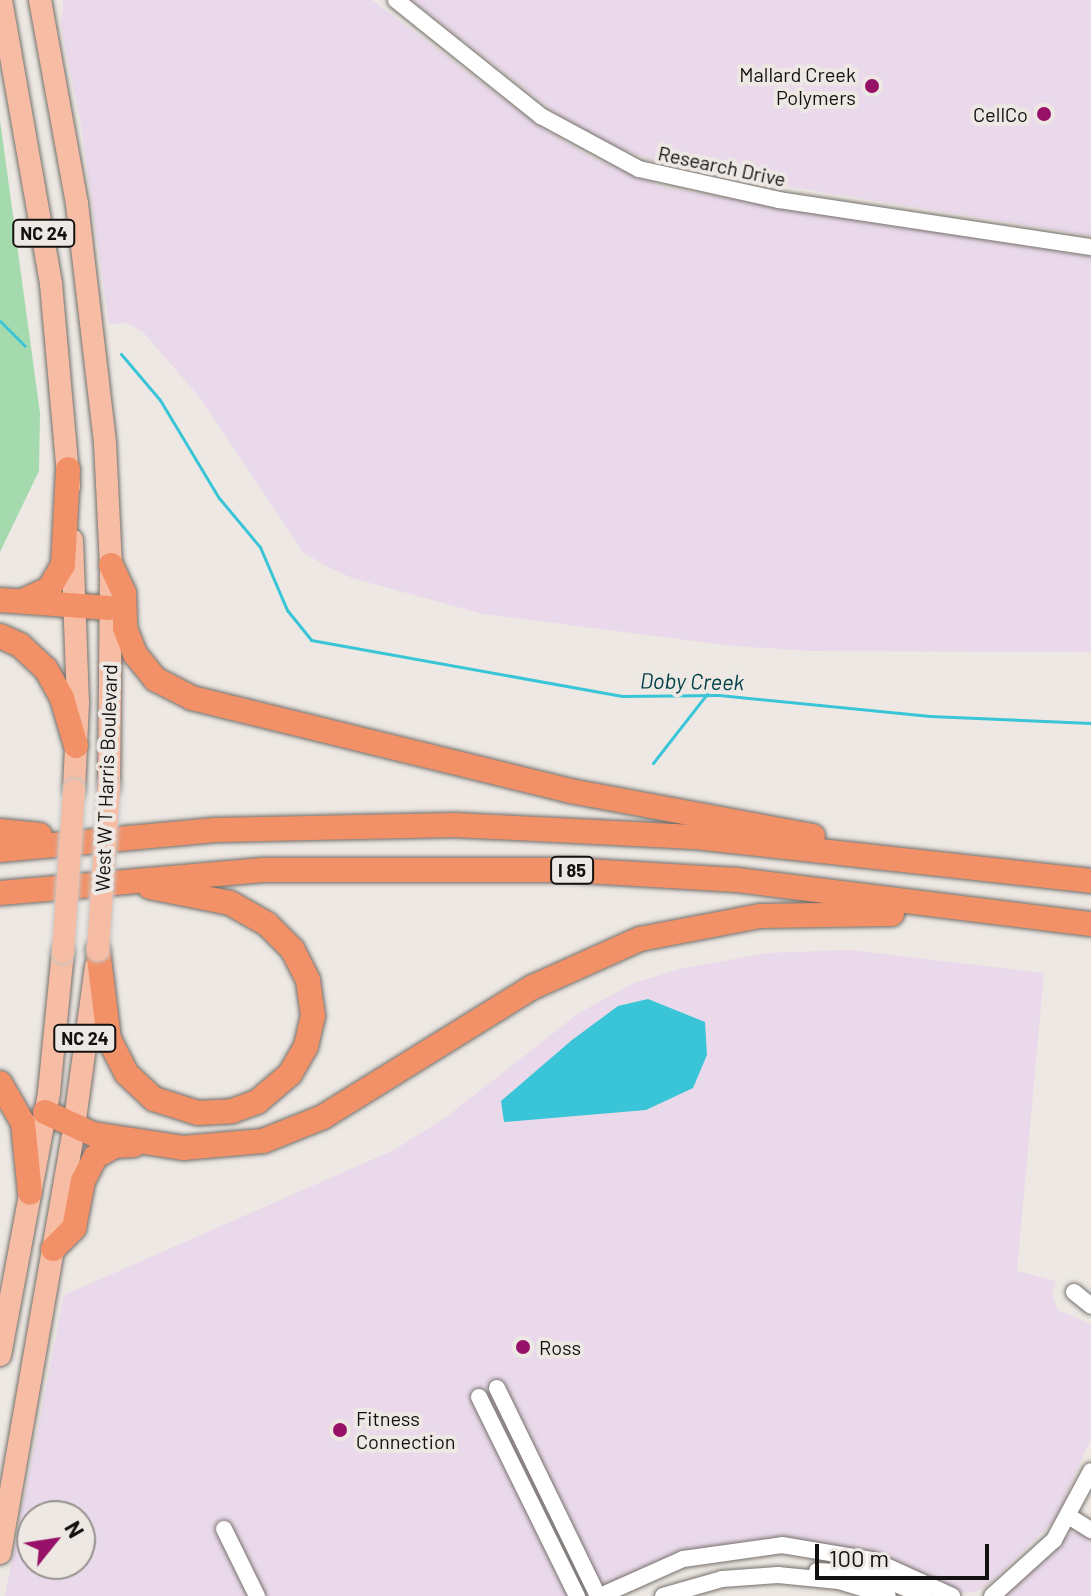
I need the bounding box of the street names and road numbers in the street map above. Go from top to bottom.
street label: Research Drive [656,141,788,191]
road number: NC 24 [12,219,76,247]
street label: West W T Harris Boulevard [90,664,122,892]
road number: I 85 [550,856,594,884]
road number: NC 24 [53,1024,117,1052]

